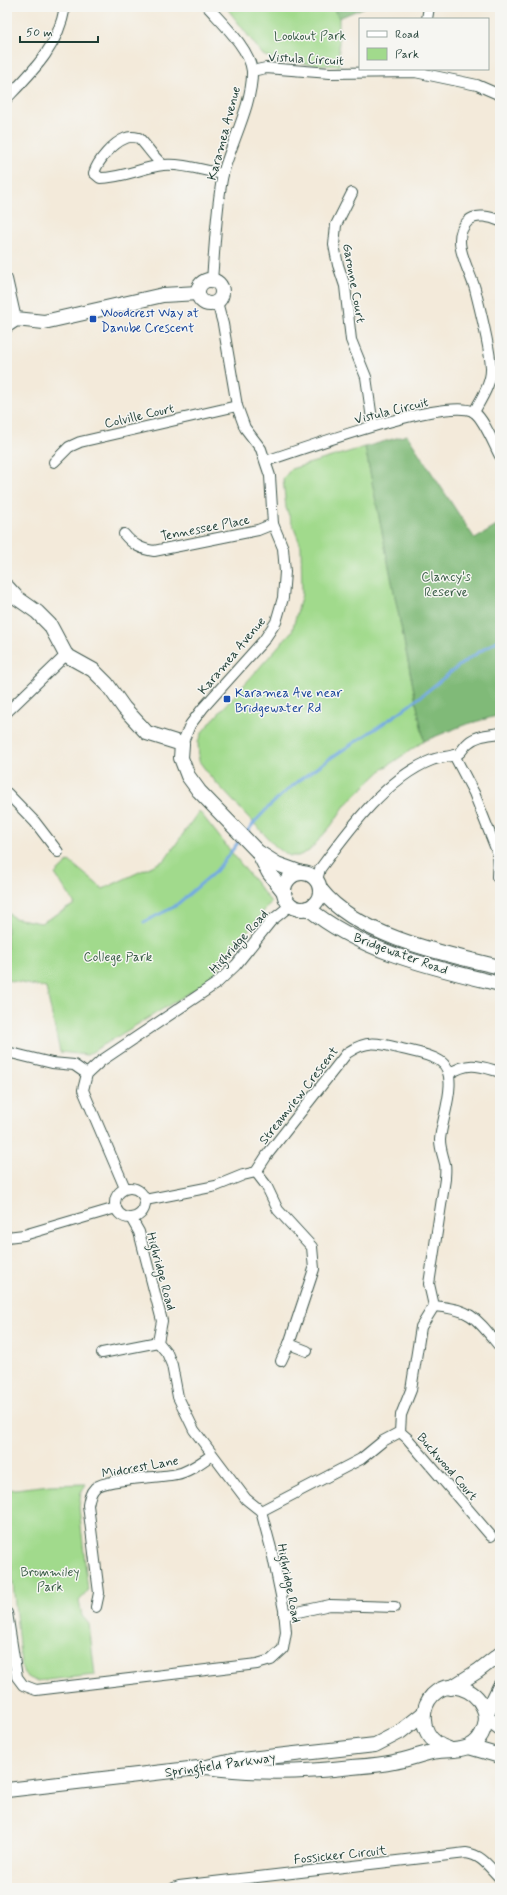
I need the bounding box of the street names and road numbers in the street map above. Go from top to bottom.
street label: Vistula Circuit [268,49,344,70]
street label: Karamea Avenue [204,84,245,182]
street label: Garonne Court [338,242,369,324]
street label: Vistula Circuit [353,394,430,429]
street label: Colville Court [103,400,176,433]
street label: Tennessee Place [159,511,251,545]
street label: Karamea Avenue [195,613,270,698]
street label: Highridge Road [206,906,274,979]
street label: Bridgewater Road [351,929,450,979]
street label: Streamview Crescent [256,1044,343,1148]
street label: Highridge Road [140,1230,179,1313]
street label: Buckwood Court [413,1430,481,1504]
street label: Midcrest Lane [101,1452,180,1483]
street label: Highridge Road [271,1542,305,1625]
street label: Springfield Parkway [164,1749,277,1784]
street label: Fossicker Circuit [293,1842,388,1869]

